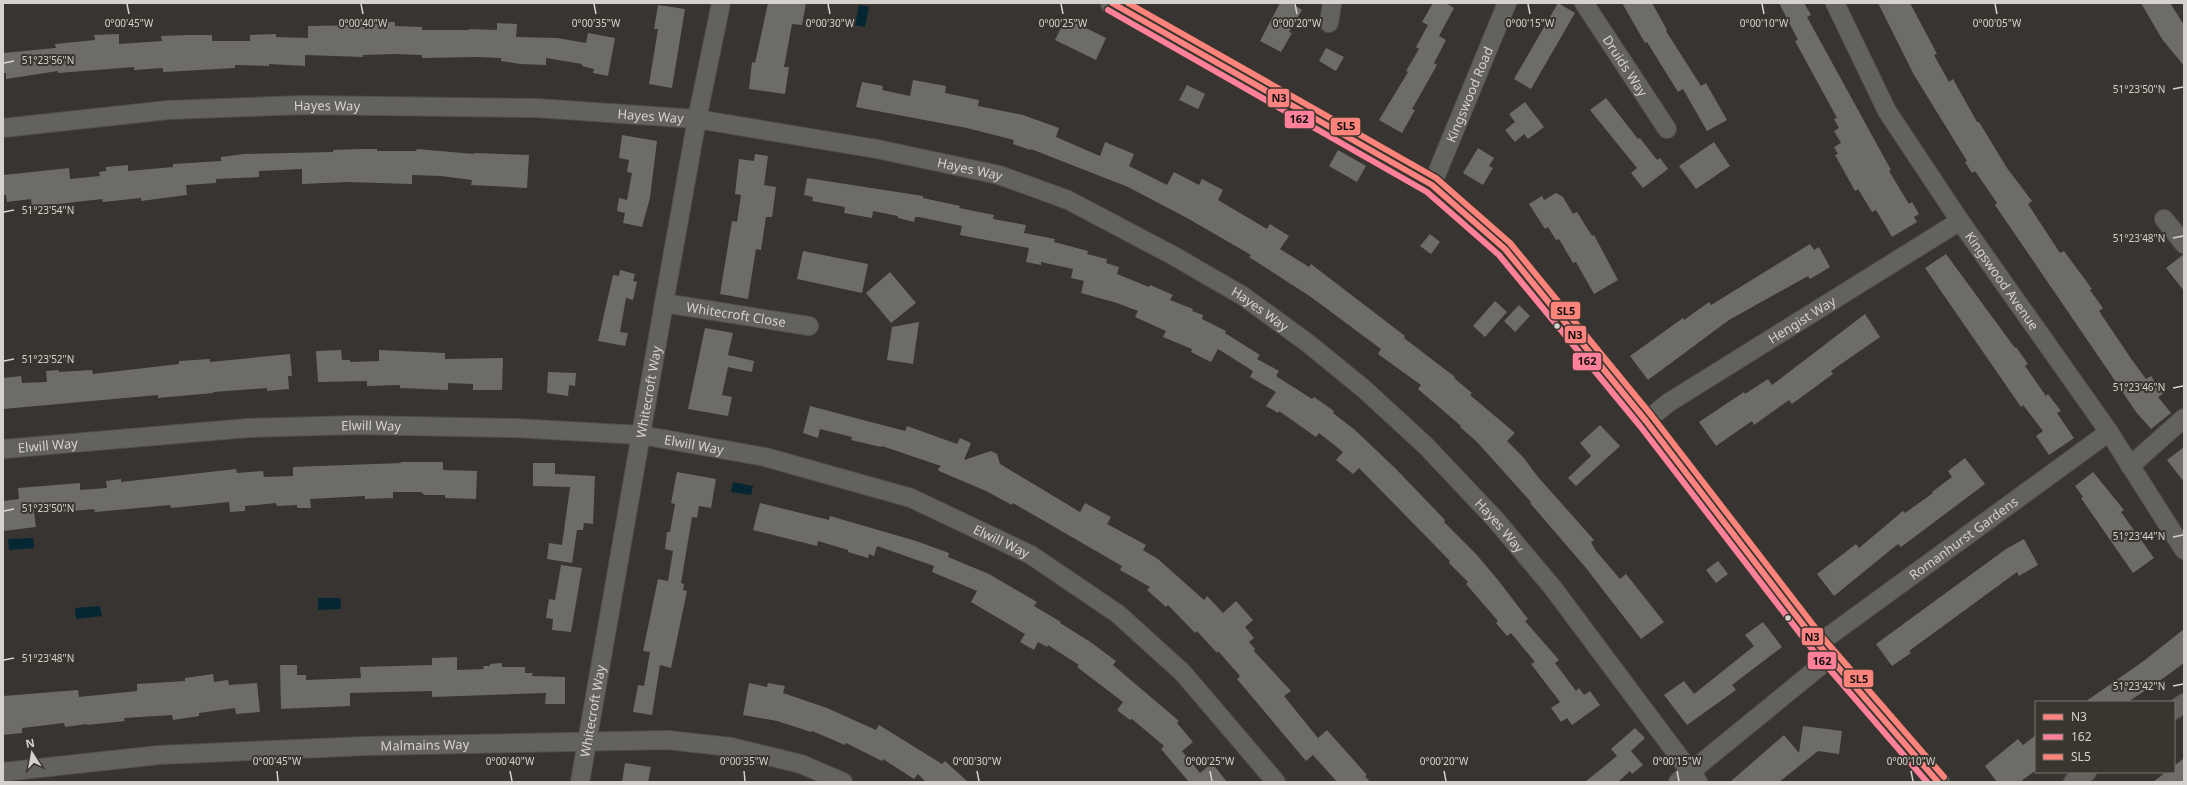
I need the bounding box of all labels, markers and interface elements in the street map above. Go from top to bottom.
text: 0°00'45"W [105,16,154,30]
text: 0°00'40"W [339,16,388,30]
text: 0°00'35"W [572,16,621,30]
text: 0°00'30"W [806,16,855,30]
text: 0°00'25"W [1039,16,1088,30]
text: 0°00'20"W [1273,16,1322,30]
text: 0°00'15"W [1506,16,1555,30]
text: 0°00'10"W [1740,16,1789,30]
text: 0°00'05"W [1973,16,2022,30]
street label: Druids Way [1599,32,1652,100]
street label: Kingswood Road [1442,44,1497,145]
text: 51°23'56"N [22,53,74,67]
text: 51°23'50"N [2113,82,2165,96]
line badge: N3 [1267,88,1290,108]
text: N3 [1271,90,1287,105]
street label: Hayes Way [293,96,361,115]
street label: Hayes Way [617,105,685,127]
line badge: 162 [1284,110,1315,129]
text: 162 [1290,111,1308,126]
line badge: SL5 [1330,117,1361,136]
text: SL5 [1337,118,1355,133]
street label: Hayes Way [936,153,1006,185]
text: 51°23'54"N [22,203,74,217]
street label: Kingswood Avenue [1961,228,2043,334]
text: 51°23'48"N [2113,231,2165,245]
street label: Hayes Way [1228,282,1293,336]
street label: Hengist Way [1765,292,1839,348]
street label: Whitecroft Close [685,298,787,331]
line badge: SL5 [1550,301,1581,320]
text: SL5 [1557,303,1575,318]
unlabelled marker [1552,321,1562,331]
line badge: N3 [1564,325,1587,344]
text: N3 [1567,327,1583,342]
street label: Whitecroft Way [631,344,665,439]
text: 51°23'52"N [22,352,74,366]
line badge: 162 [1572,352,1602,371]
text: 162 [1578,353,1596,368]
text: 51°23'46"N [2113,380,2165,394]
street label: Elwill Way [341,416,402,435]
street label: Elwill Way [663,430,726,459]
street label: Elwill Way [17,434,79,457]
street label: Romanhurst Gardens [1905,492,2022,584]
street label: Hayes Way [1471,494,1529,557]
text: 51°23'50"N [22,501,74,515]
street label: Elwill Way [971,520,1033,562]
text: 51°23'44"N [2113,529,2165,543]
unlabelled marker [1783,613,1793,623]
line badge: N3 [1801,627,1824,646]
text: N3 [1804,629,1820,644]
text: 51°23'48"N [22,651,74,665]
line badge: 162 [1807,651,1837,670]
text: 162 [1813,653,1831,668]
street label: Whitecroft Way [576,663,609,759]
line badge: SL5 [1843,669,1874,688]
text: SL5 [1850,671,1868,686]
text: 51°23'42"N [2113,679,2165,693]
legend [2035,701,2175,773]
text: N3 [2071,708,2087,725]
text: 162 [2071,728,2092,745]
north arrow [12,733,52,773]
text: N [24,734,36,751]
street label: Malmains Way [380,735,470,755]
text: SL5 [2071,748,2091,765]
text: 0°00'45"W [253,754,302,768]
text: 0°00'40"W [486,754,535,768]
text: 0°00'35"W [720,754,769,768]
text: 0°00'30"W [953,754,1002,768]
text: 0°00'25"W [1186,754,1235,768]
text: 0°00'20"W [1420,754,1469,768]
text: 0°00'15"W [1653,754,1702,768]
text: 0°00'10"W [1887,754,1936,768]

